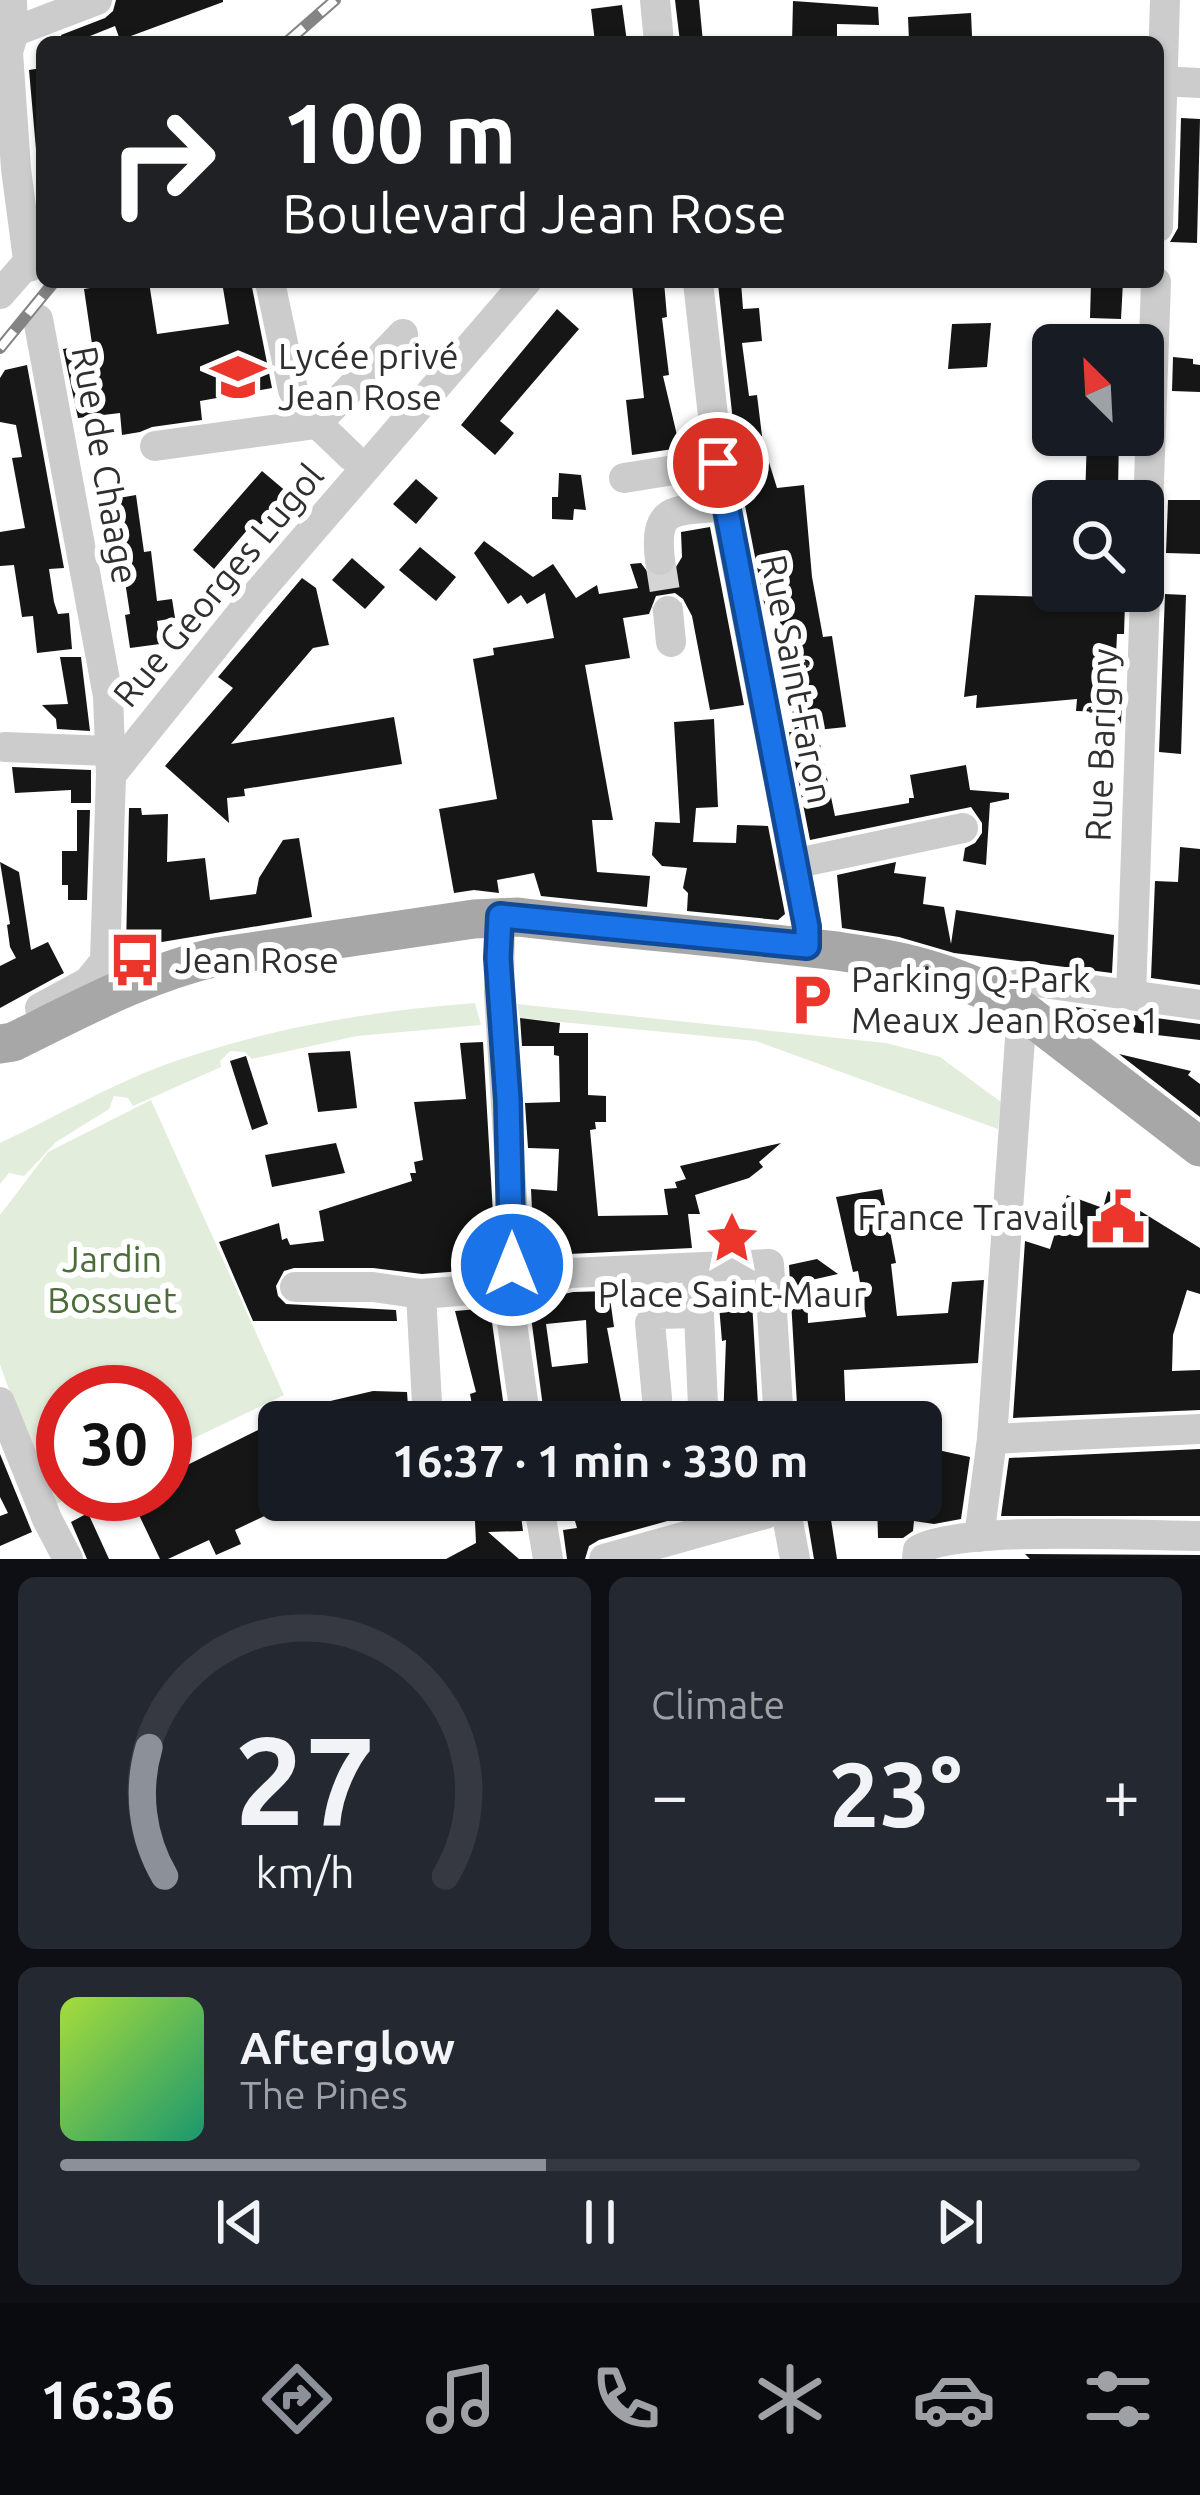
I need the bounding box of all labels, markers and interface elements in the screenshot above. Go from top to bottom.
icon: right [84,84,240,240]
text: 100 m [282,85,516,179]
text: Boulevard Jean Rose [282,183,787,243]
north arrow [1032,324,1164,456]
map controls [1032,324,1164,612]
place label: Lycée privé Jean Rose [278,335,459,417]
street label: Rue de Chaage [64,343,147,587]
school or university icon: Lycée privé Jean Rose [209,348,267,406]
pin [667,412,769,514]
icon: arrive [685,430,751,496]
street label: Rue Georges Lugol [104,455,331,714]
button: search [1032,480,1164,612]
street label: Rue Saint-Faron [753,551,842,807]
street label: Rue Barigny [1077,648,1124,842]
bus stop icon: Jean Rose [106,931,164,989]
place label: Jean Rose [175,939,339,980]
place label: Parking Q-Park Meaux Jean Rose 1 [851,958,1160,1040]
parking icon: Parking Q-Park Meaux Jean Rose 1 [782,971,840,1029]
public building icon: France Travail [1089,1188,1147,1246]
place label: France Travail [857,1196,1078,1237]
position arrow [449,1202,575,1328]
place icon: Place Saint-Maur [703,1209,761,1267]
park label: Jardin Bossuet [47,1238,177,1320]
place label: Place Saint-Maur [598,1273,867,1314]
speed limit sign: 30 [36,1365,192,1521]
text: 16:37 · 1 min · 330 m [392,1435,808,1486]
text: Climate [651,1683,785,1726]
text: 27 [234,1709,375,1849]
text: 23° [829,1743,962,1844]
text: − [651,1757,688,1831]
text: + [1103,1757,1140,1831]
text: km/h [255,1848,354,1896]
text: Afterglow [240,2022,455,2073]
text: The Pines [240,2073,408,2116]
icon: previous [207,2189,273,2255]
icon: pause [567,2189,633,2255]
icon: next [927,2189,993,2255]
icon: directions [255,2357,339,2441]
icon: music [419,2357,503,2441]
icon: phone [584,2357,668,2441]
icon: climate [748,2357,832,2441]
icon: car [912,2357,996,2441]
icon: filters [1076,2357,1160,2441]
text: 16:36 [40,2369,175,2429]

